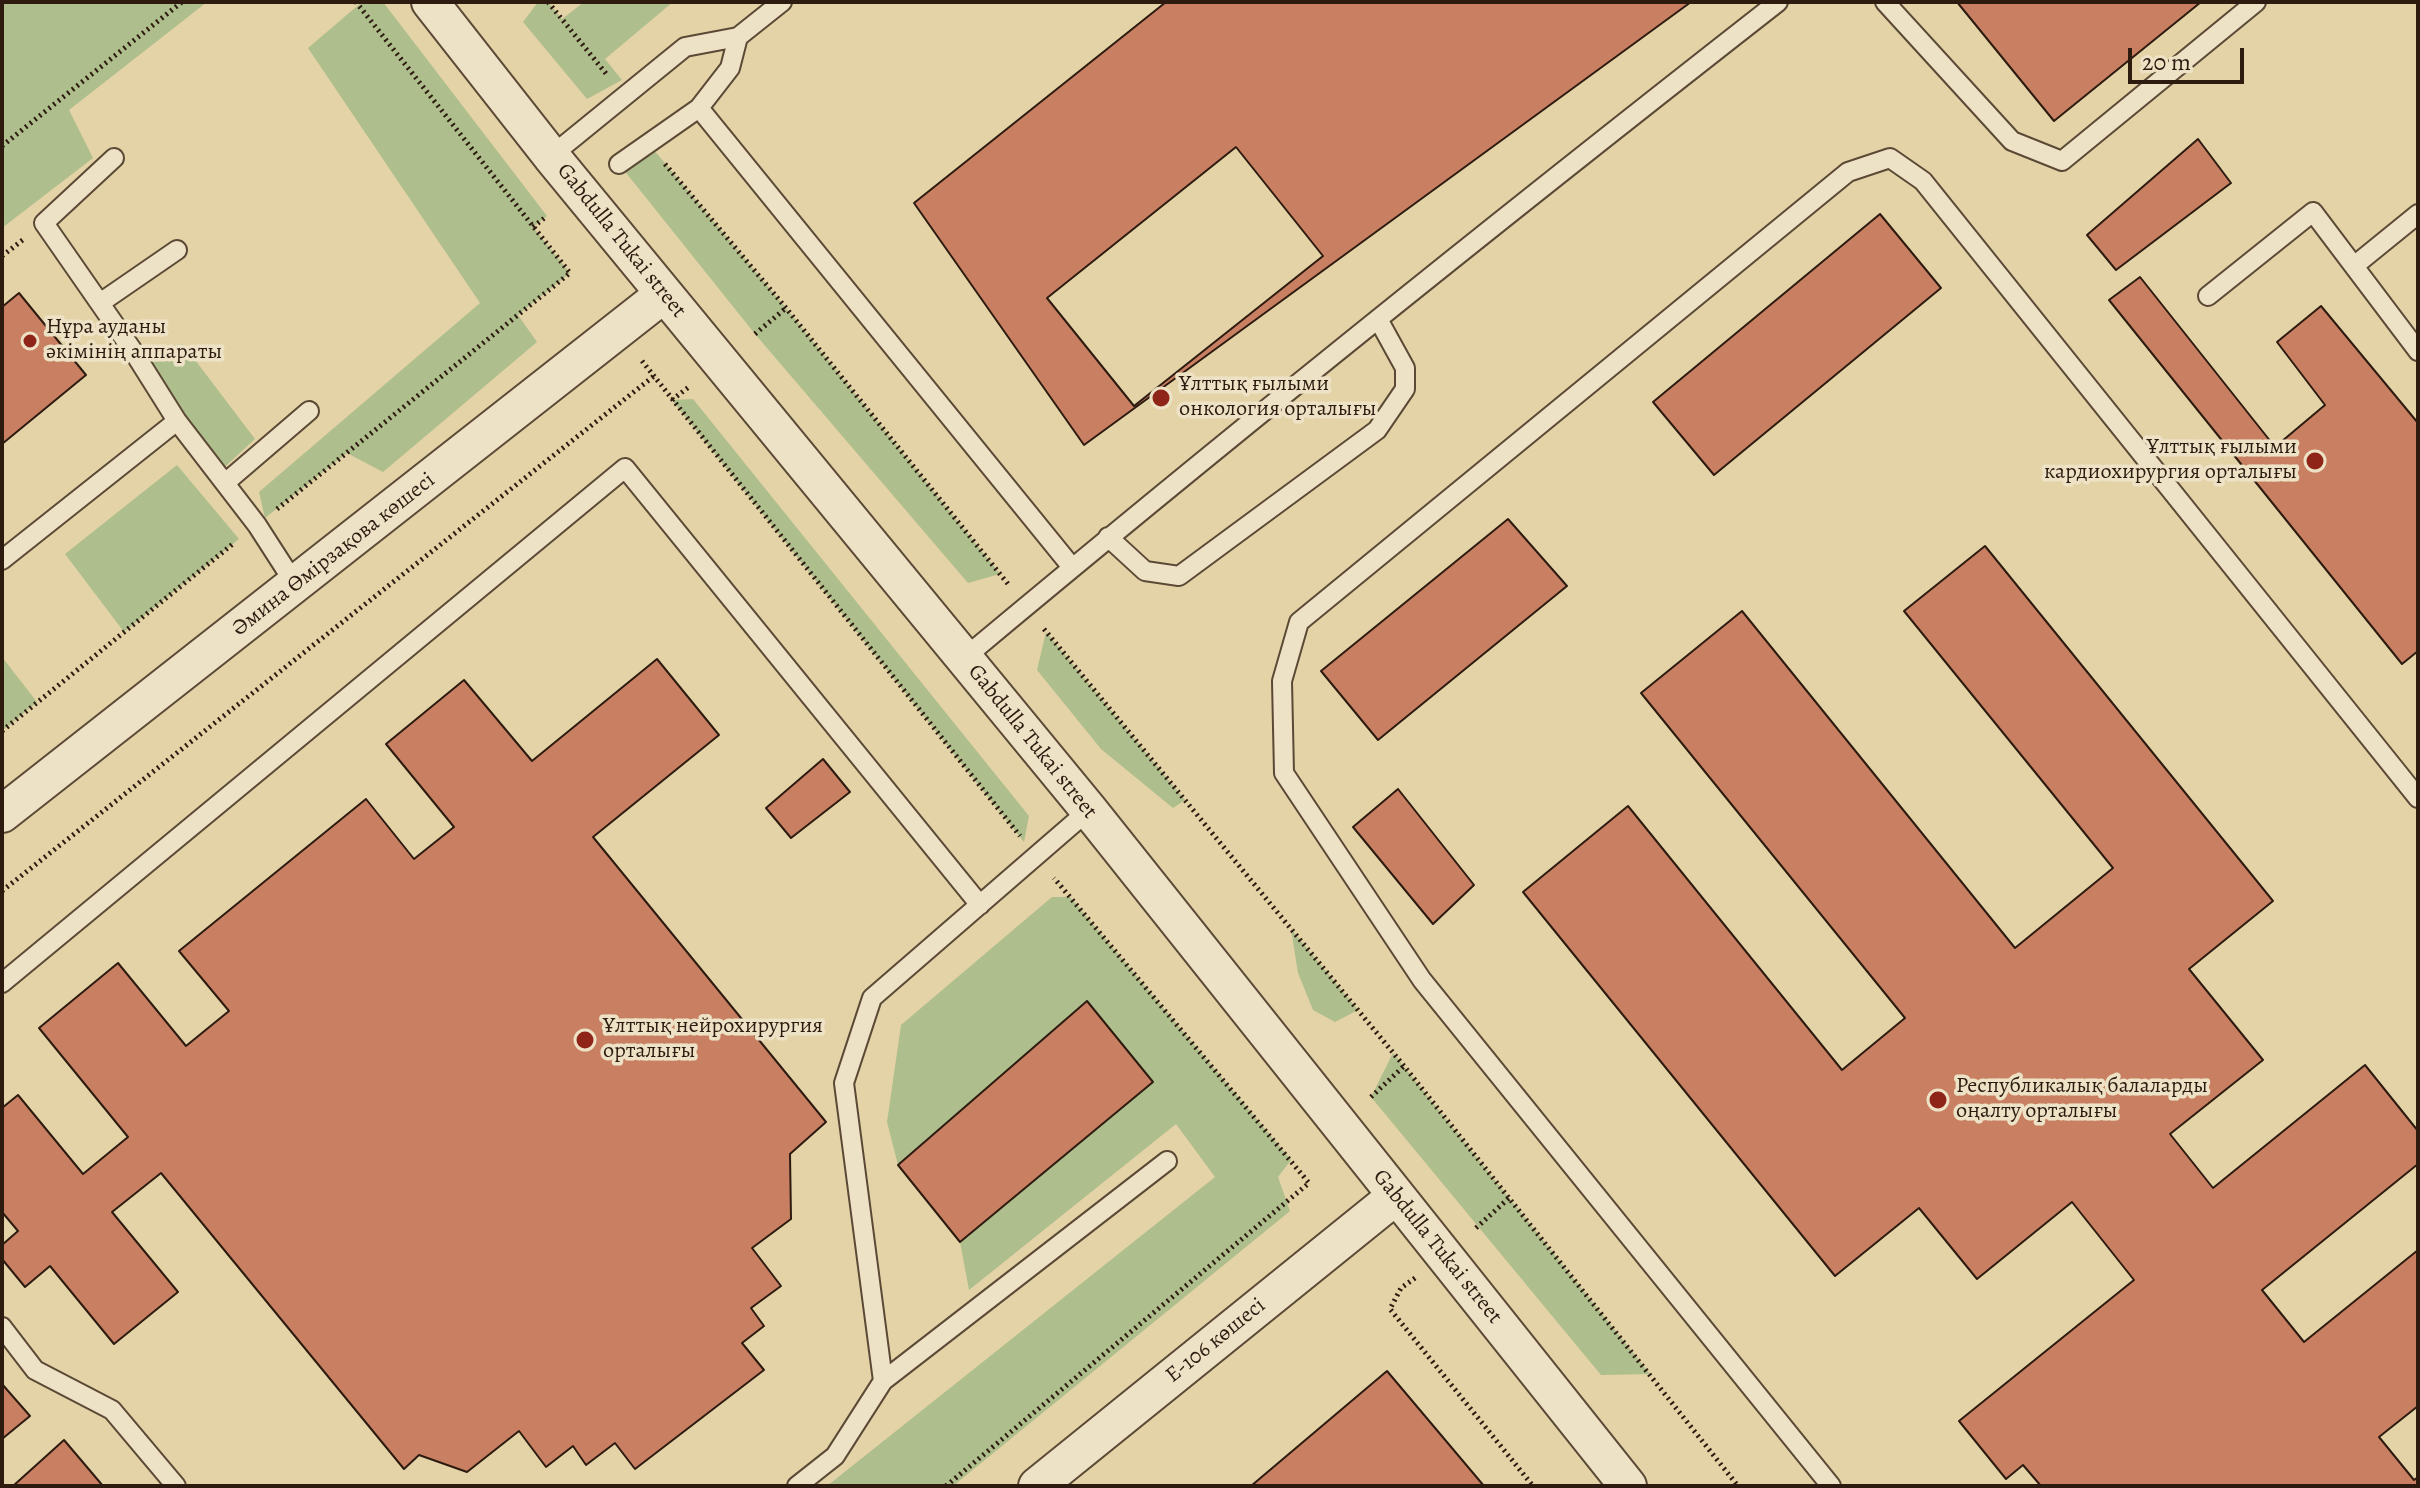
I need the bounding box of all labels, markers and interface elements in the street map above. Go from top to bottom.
scale bar [2132,32,2248,82]
text: 20 m [2142,46,2191,78]
street label: Gabdulla Tukai street [551,159,691,323]
place label: Нұра ауданы әкімінің аппараты [46,315,222,366]
marker: Нұра ауданы әкімінің аппараты [21,332,39,350]
place label: Ұлттық ғылыми онкология орталығы [1179,372,1376,424]
marker: Ұлттық ғылыми онкология орталығы [1150,387,1172,409]
place label: Ұлттық ғылыми кардиохирургия орталығы [2044,435,2297,486]
marker: Ұлттық ғылыми кардиохирургия орталығы [2304,450,2326,472]
street label: Әмина Өмірзақова көшесі [227,468,441,642]
street label: Gabdulla Tukai street [962,660,1102,824]
place label: Ұлттық нейрохирургия орталығы [603,1014,823,1066]
marker: Ұлттық нейрохирургия орталығы [574,1029,596,1051]
place label: Республикалық балаларды оңалту орталығы [1956,1074,2208,1126]
marker: Республикалық балаларды оңалту орталығы [1927,1089,1949,1111]
street label: Gabdulla Tukai street [1367,1165,1507,1329]
street label: Е-106 көшесі [1161,1293,1271,1389]

